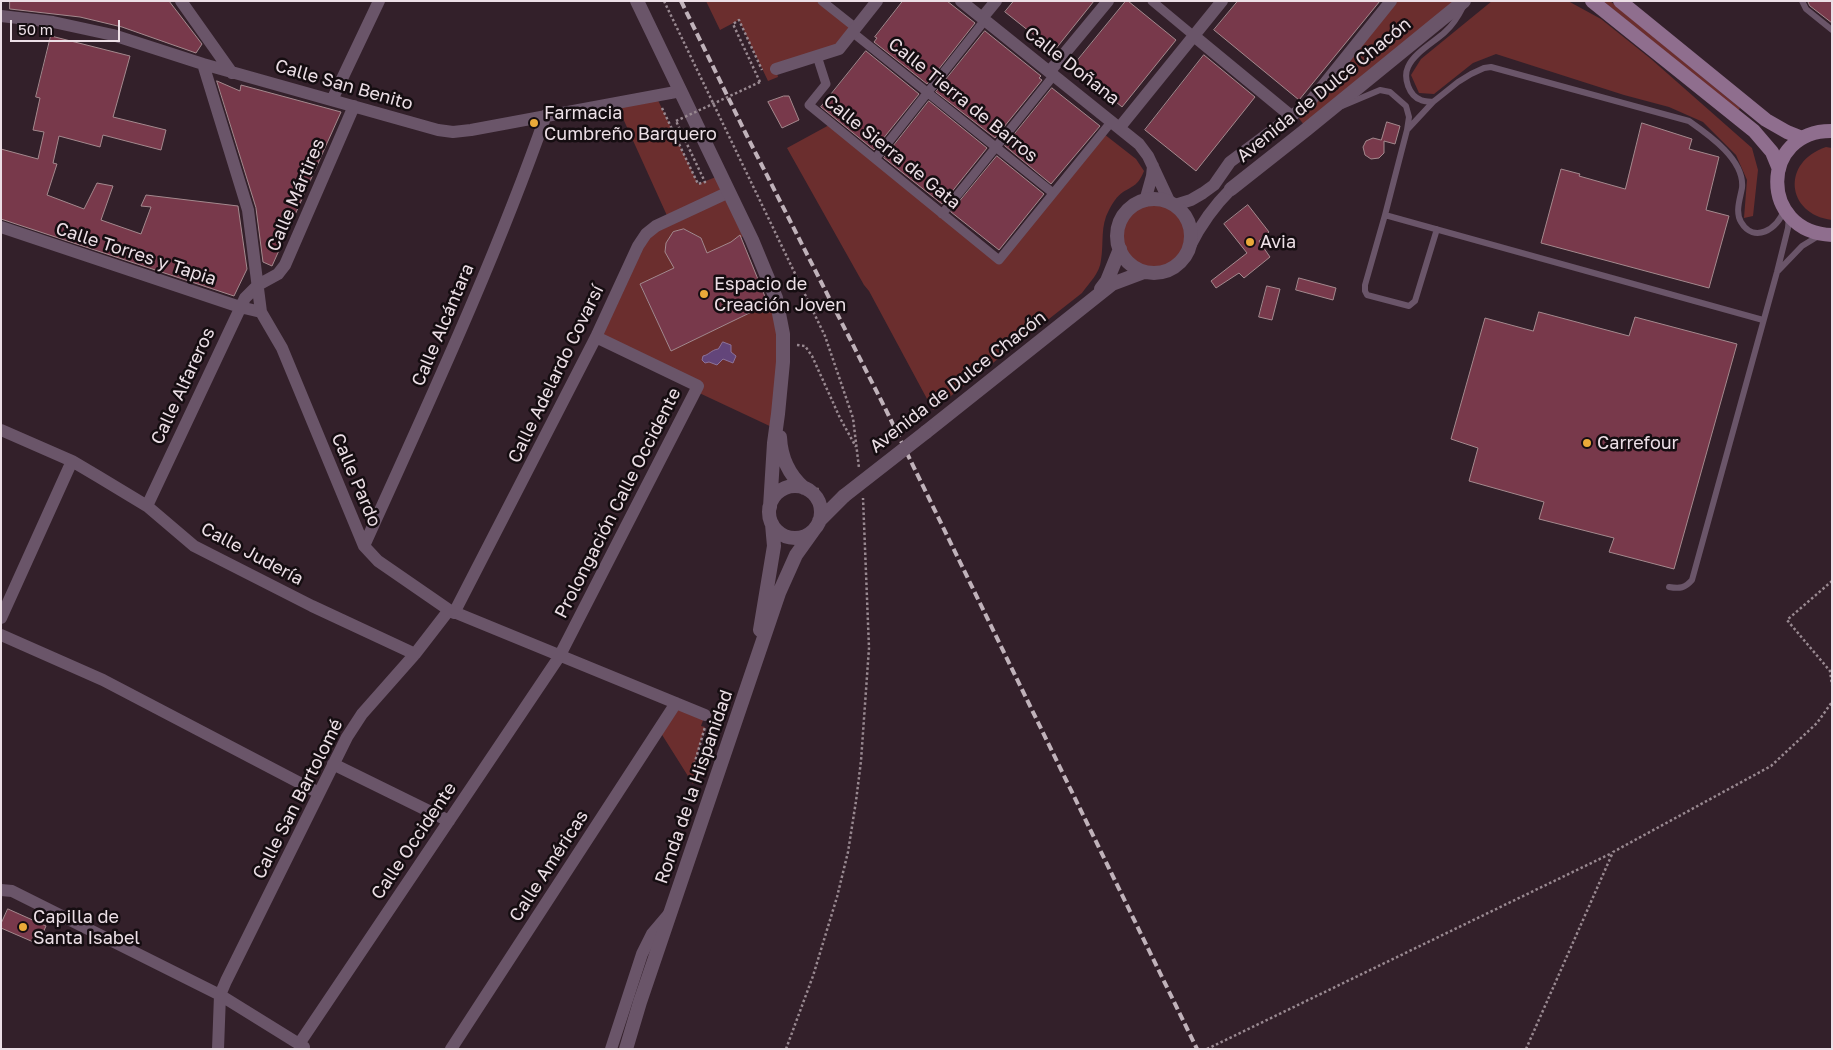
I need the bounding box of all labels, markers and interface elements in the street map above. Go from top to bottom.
scale bar [12,10,122,42]
street label: Avenida de Dulce Chacón [1233,13,1415,167]
text: 50 m [18,20,53,38]
street label: Calle Doñana [1020,22,1124,110]
street label: Calle Tierra de Barros [884,33,1042,167]
street label: Calle San Benito [273,55,415,115]
street label: Calle Sierra de Gata [819,90,965,214]
place label: Farmacia Cumbreño Barquero [544,102,717,144]
marker: Farmacia Cumbreño Barquero [528,117,540,129]
street label: Calle Mártires [263,135,329,255]
street label: Calle Torres y Tapia [53,218,219,290]
place label: Avia [1260,231,1296,253]
marker: Avia [1244,236,1256,248]
street label: Calle Alcántara [407,260,479,390]
place label: Espacio de Creación Joven [714,273,846,316]
street label: Calle Adelardo Covarsí [504,282,608,466]
marker: Espacio de Creación Joven [698,288,710,300]
street label: Avenida de Dulce Chacón [866,306,1050,458]
street label: Calle Alfareros [146,324,220,448]
street label: Prolongación Calle Occidente [550,384,686,622]
street label: Calle Pardo [327,430,385,530]
place label: Carrefour [1597,432,1679,454]
marker: Carrefour [1581,437,1593,449]
street label: Calle Judería [197,518,307,590]
street label: Ronda de la Hispanidad [651,687,737,887]
street label: Calle San Bartolomé [248,716,348,882]
street label: Calle Occidente [367,778,461,904]
street label: Calle Américas [505,806,593,926]
place label: Capilla de Santa Isabel [33,906,140,949]
marker: Capilla de Santa Isabel [17,921,29,933]

